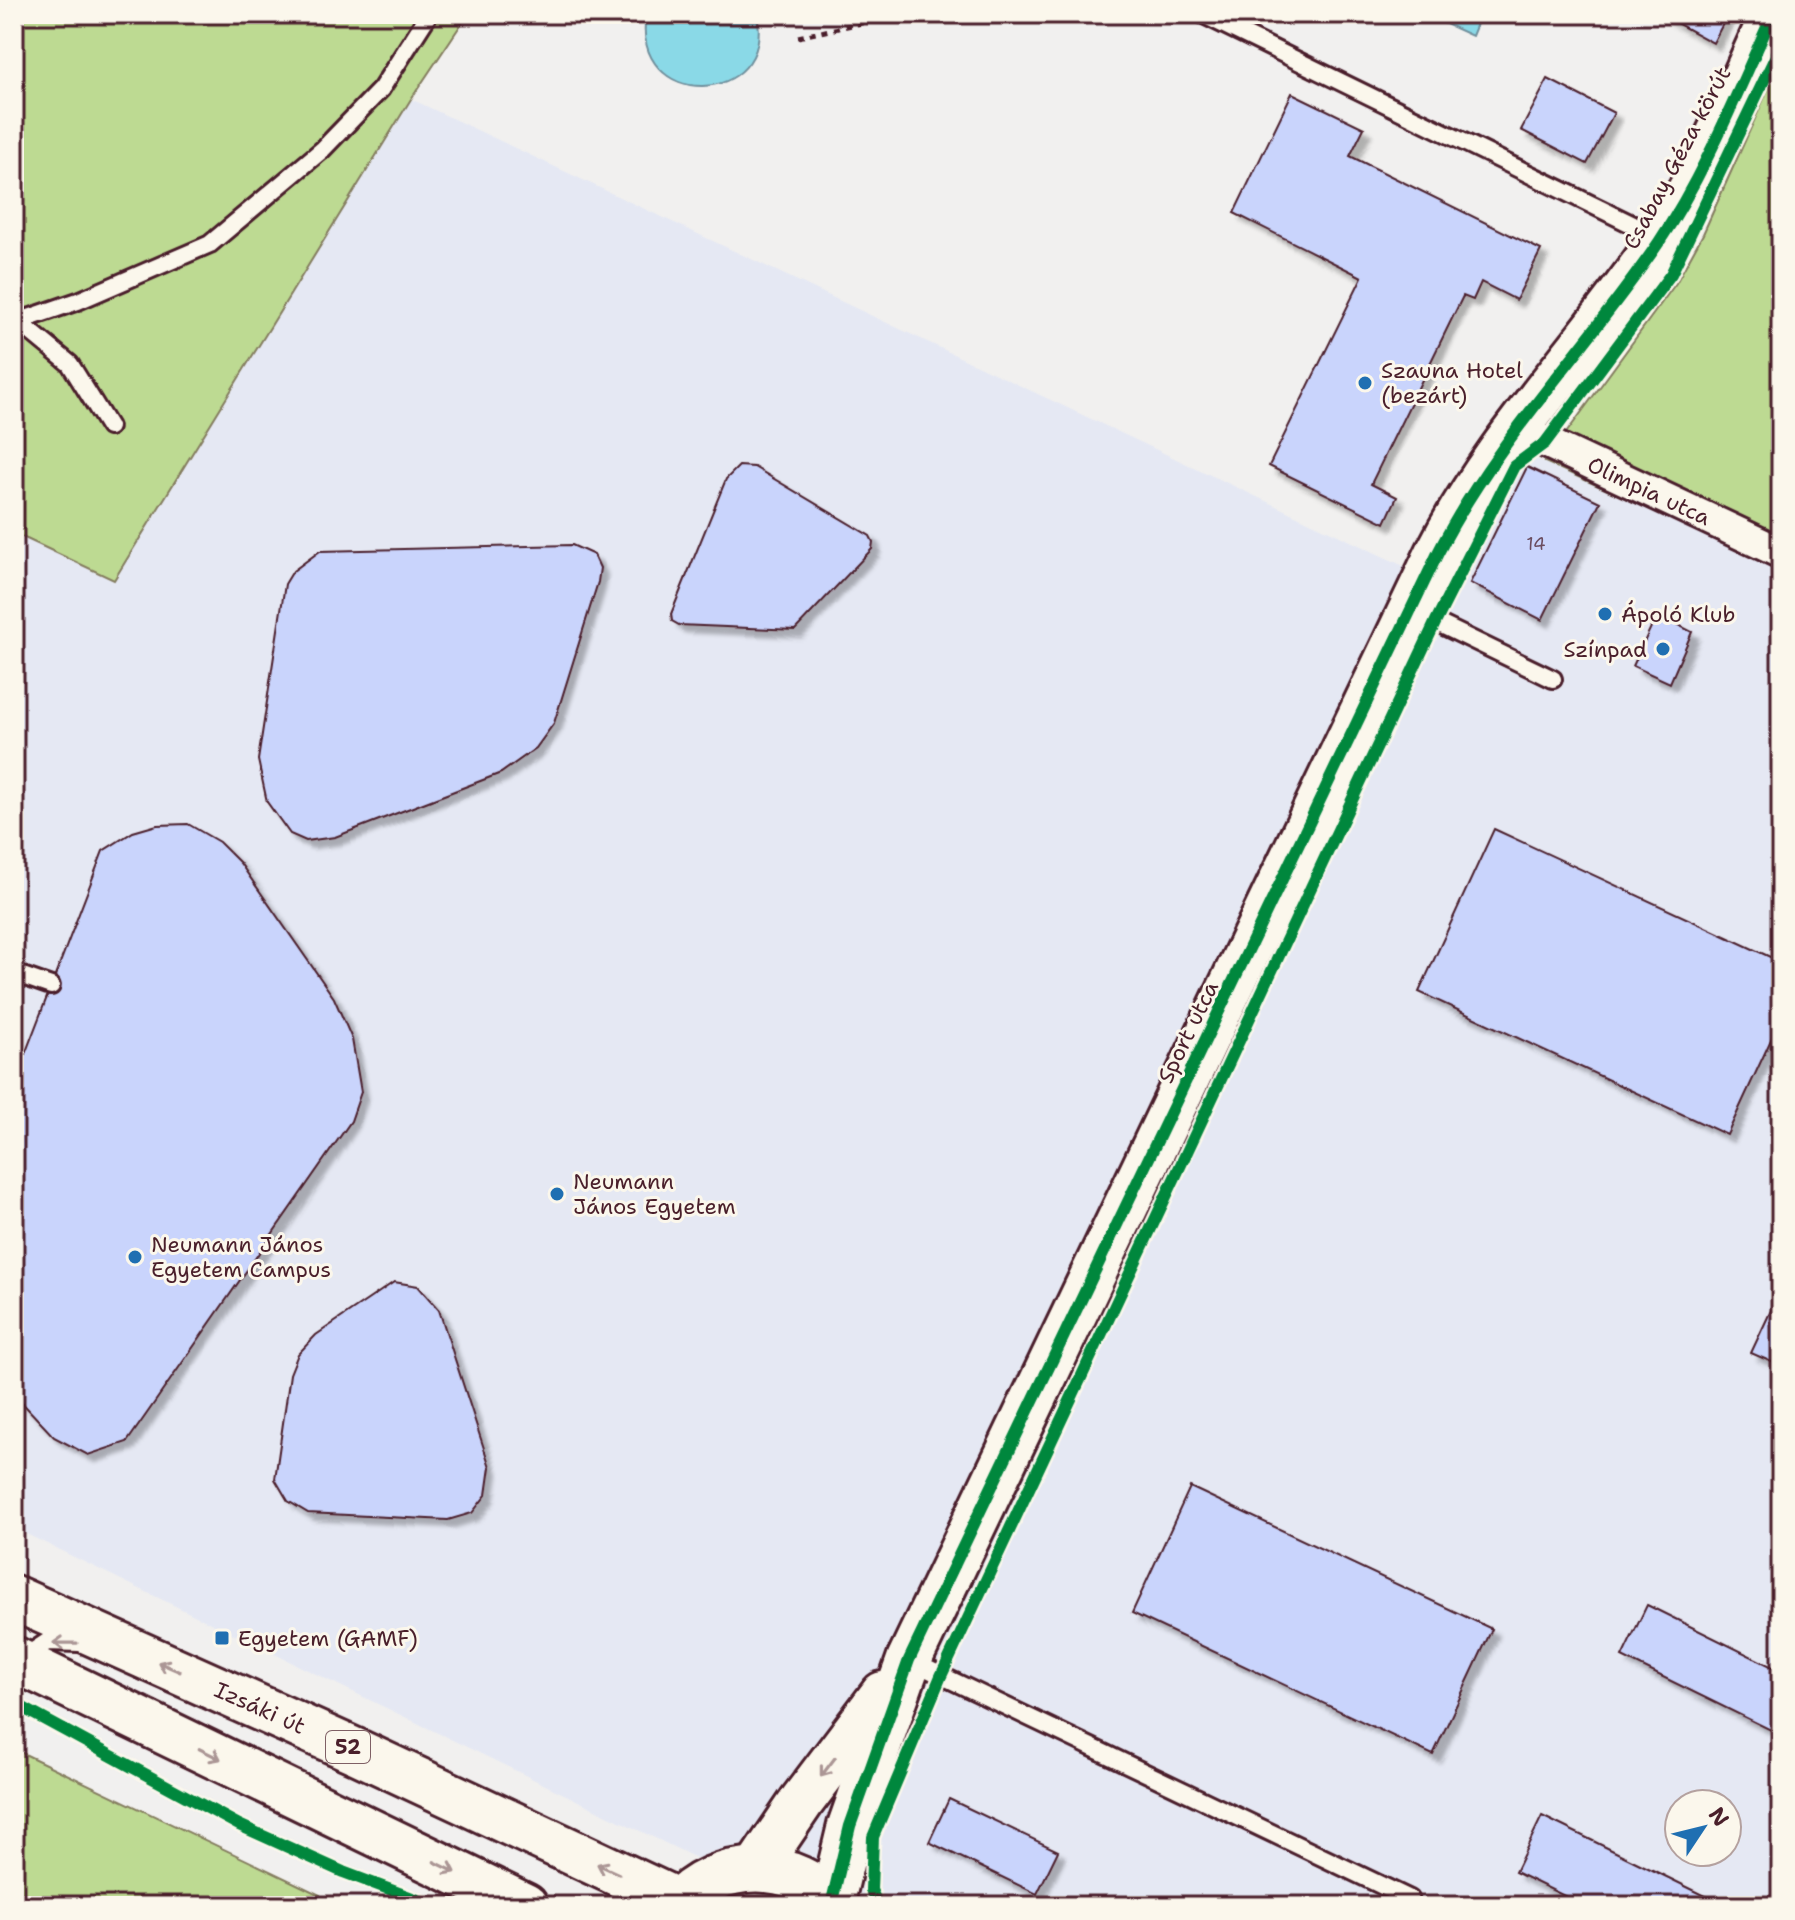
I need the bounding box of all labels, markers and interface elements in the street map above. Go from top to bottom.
street label: Csabay Géza körút [1617,62,1737,254]
place label: Szauna Hotel (bezárt) [1381,356,1523,410]
marker: Szauna Hotel (bezárt) [1356,374,1374,392]
street label: Olimpia utca [1583,450,1716,532]
house number: 14 [1526,532,1546,556]
place label: Ápoló Klub [1621,600,1735,629]
marker: Ápoló Klub [1596,605,1614,623]
place label: Színpad [1563,635,1647,664]
marker: Színpad [1654,640,1672,658]
street label: Sport utca [1151,976,1225,1088]
place label: Neumann János Egyetem [573,1167,736,1221]
marker: Neumann János Egyetem [548,1185,566,1203]
place label: Neumann János Egyetem Campus [151,1230,331,1284]
marker: Neumann János Egyetem Campus [126,1248,144,1266]
place label: Egyetem (GAMF) [238,1624,418,1653]
marker: Egyetem (GAMF) [213,1629,231,1647]
one-way arrow [52,1635,79,1650]
one-way arrow [157,1658,181,1673]
street label: Izsáki út [210,1675,310,1741]
road number: 52 [326,1731,370,1763]
one-way arrow [198,1747,222,1762]
one-way arrow [819,1756,836,1777]
north arrow [1663,1788,1743,1868]
text: N [1702,1801,1736,1832]
one-way arrow [432,1860,456,1875]
one-way arrow [596,1861,620,1876]

